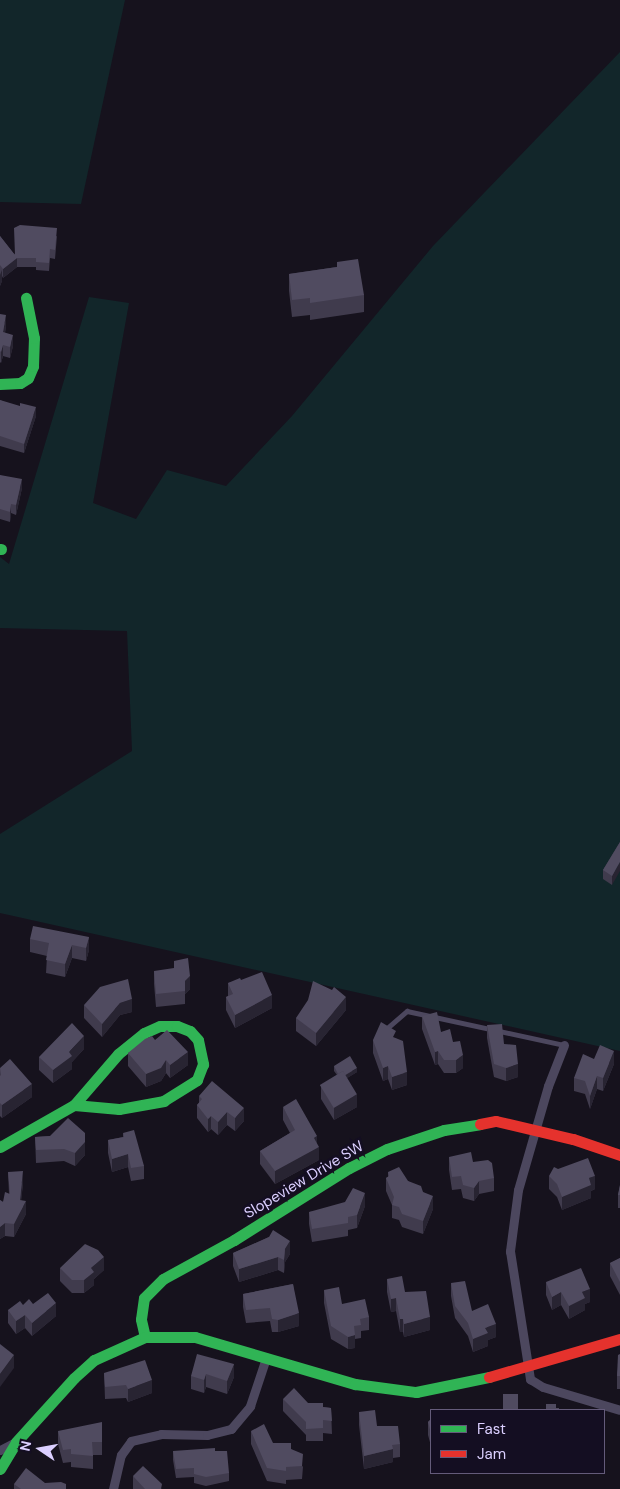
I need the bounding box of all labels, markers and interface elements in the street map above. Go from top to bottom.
street label: Slopeview Drive SW [241,1137,367,1223]
legend [430,1409,605,1474]
text: Fast [477,1419,506,1439]
north arrow [15,1424,65,1474]
text: N [15,1439,35,1453]
text: Jam [477,1444,506,1464]

